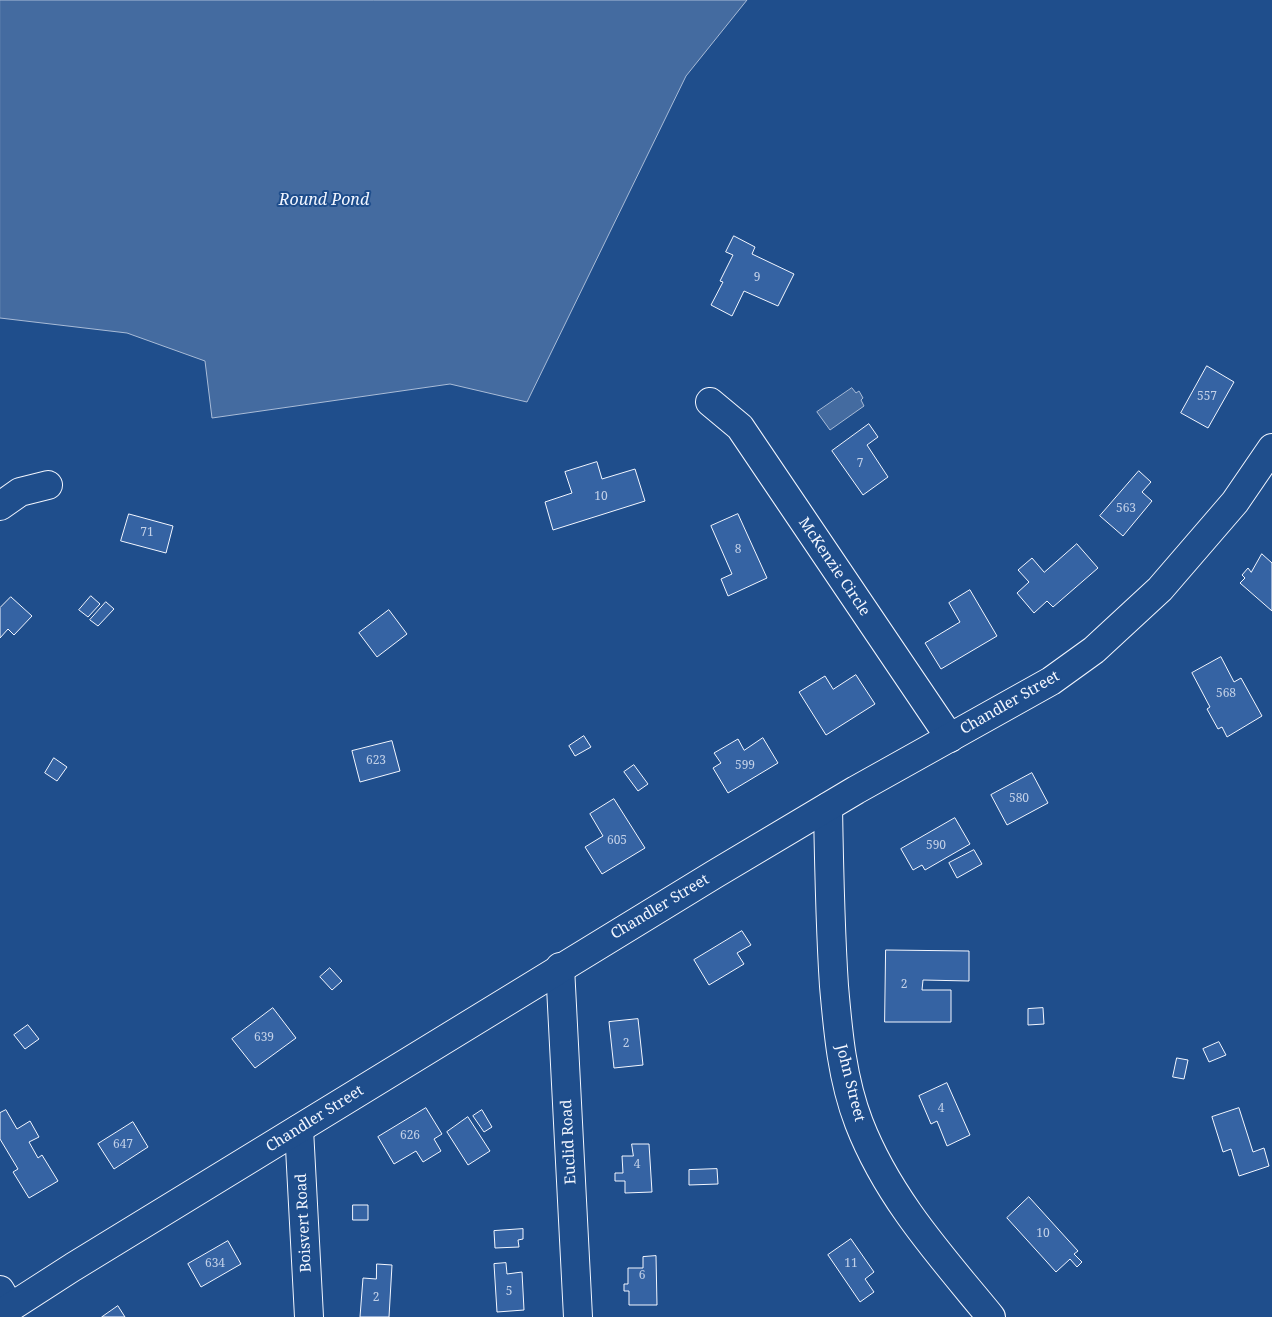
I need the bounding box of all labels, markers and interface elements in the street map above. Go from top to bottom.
water label: Round Pond [279,190,369,210]
house number: 9 [754,271,760,285]
house number: 557 [1197,390,1217,404]
house number: 7 [857,457,863,471]
house number: 10 [594,490,608,504]
house number: 563 [1116,502,1136,516]
street label: McKenzie Circle [794,514,874,620]
house number: 71 [140,526,154,540]
house number: 8 [735,543,741,557]
street label: Chandler Street [957,667,1063,739]
house number: 568 [1216,687,1236,701]
house number: 623 [366,754,386,768]
house number: 599 [735,759,755,773]
house number: 580 [1009,792,1029,806]
house number: 605 [607,834,627,848]
house number: 590 [926,839,946,853]
street label: Chandler Street [608,871,712,943]
house number: 2 [901,978,907,992]
house number: 639 [254,1031,274,1045]
house number: 2 [623,1037,629,1051]
street label: John Street [832,1043,868,1123]
street label: Chandler Street [263,1082,367,1156]
street label: Euclid Road [558,1099,580,1185]
house number: 4 [938,1102,944,1116]
house number: 626 [400,1129,420,1143]
house number: 647 [113,1138,133,1152]
house number: 4 [634,1158,640,1172]
street label: Boisvert Road [292,1173,316,1273]
house number: 10 [1036,1227,1050,1241]
house number: 634 [205,1257,225,1271]
house number: 11 [844,1257,858,1271]
house number: 6 [639,1269,645,1283]
house number: 5 [506,1285,512,1299]
house number: 2 [373,1291,379,1305]

